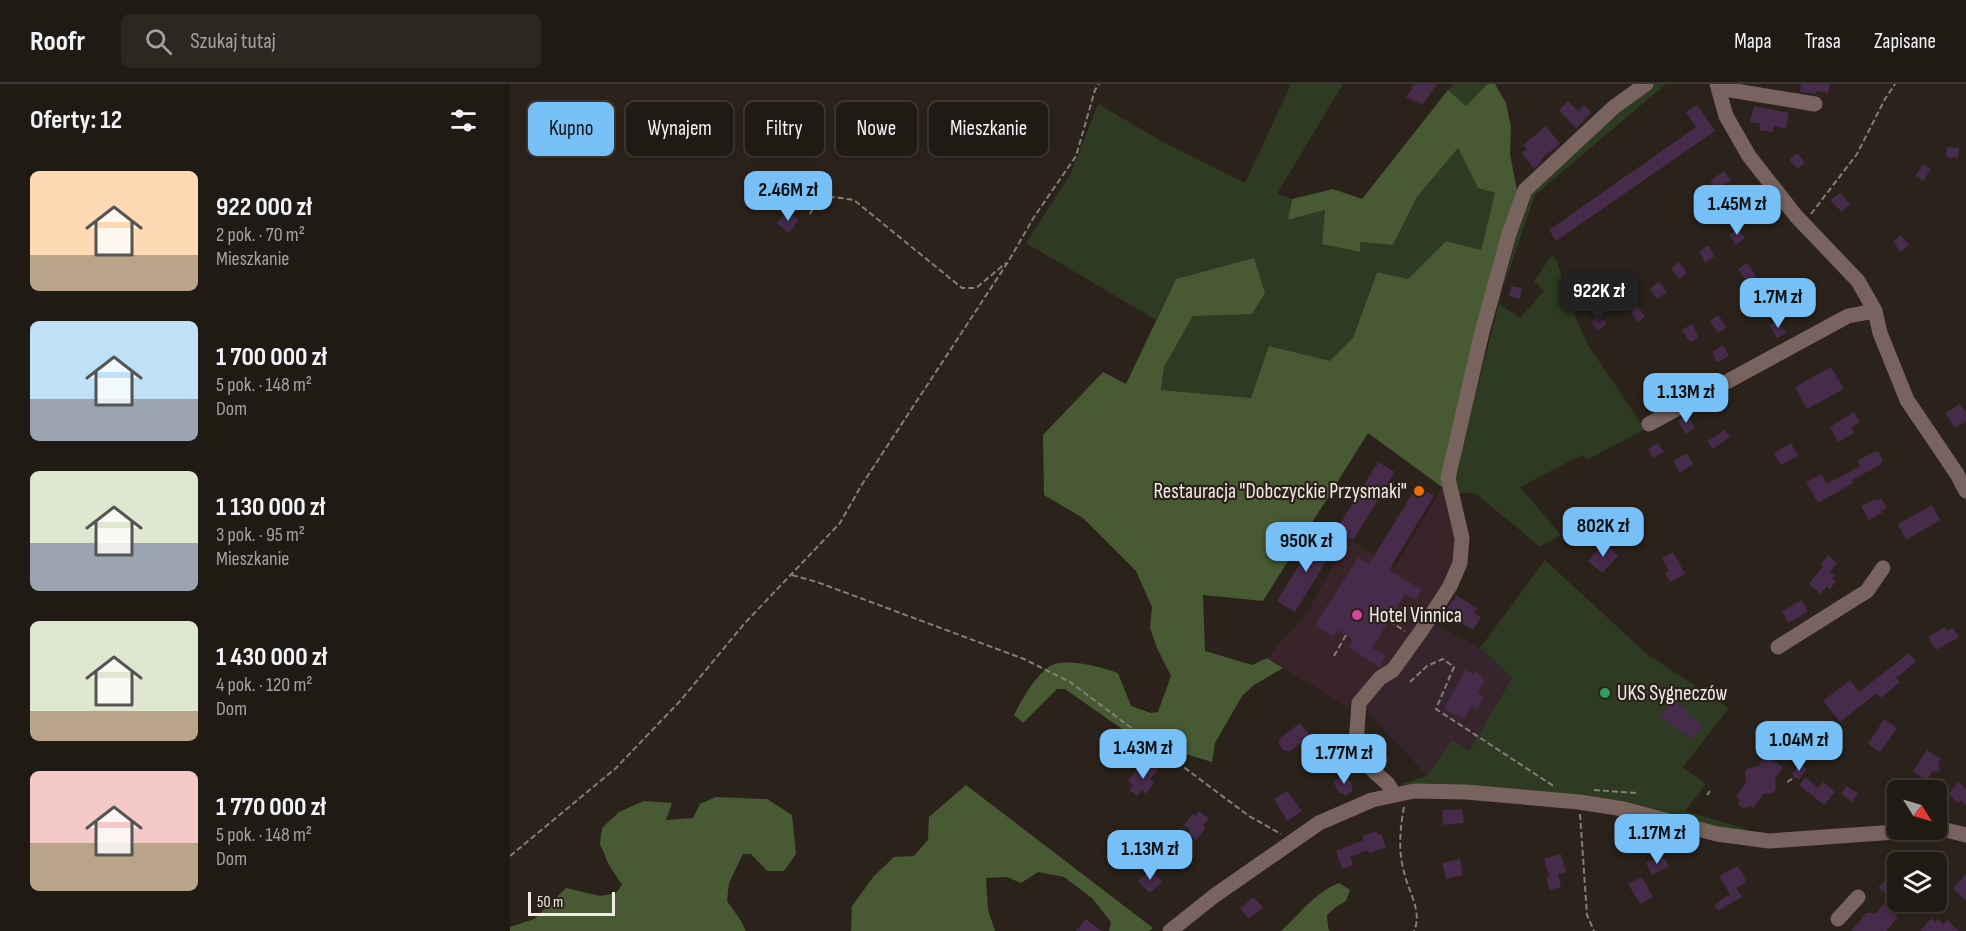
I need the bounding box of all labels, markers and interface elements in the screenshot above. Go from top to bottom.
search box [121,14,541,68]
text: Roofr [30,25,85,58]
icon: search [142,25,175,58]
text: Szukaj tutaj [190,28,276,55]
text: Mapa [1734,29,1772,54]
text: Trasa [1805,29,1841,54]
text: Zapisane [1874,29,1936,54]
chip: Kupno [528,102,614,156]
chip: Wynajem [626,102,733,156]
chip: Filtry [745,102,824,156]
chip: Nowe [836,102,917,156]
chip: Mieszkanie [929,102,1048,156]
icon: filters [447,104,480,137]
text: Oferty: 12 [30,105,122,136]
pin: 2.46M zł [726,171,850,222]
text: 2.46M zł [758,178,818,202]
pin: 1.45M zł [1675,185,1799,236]
text: 922 000 zł [216,192,312,223]
text: 1.45M zł [1708,192,1766,216]
icon: home [78,195,150,267]
text: 2 pok. · 70 m² [216,223,305,247]
text: Mieszkanie [216,247,289,271]
pin: 922K zł [1544,272,1654,323]
pin: 1.7M zł [1723,278,1833,329]
text: 922K zł [1573,279,1625,303]
text: 1.7M zł [1754,285,1802,309]
text: 1 700 000 zł [216,342,327,373]
icon: home [78,345,150,417]
text: 5 pok. · 148 m² [216,373,312,397]
pin: 1.13M zł [1624,373,1748,424]
text: 1.13M zł [1657,380,1715,404]
text: Dom [216,397,247,421]
place label: Restauracja "Dobczyckie Przysmaki" [1153,479,1407,504]
marker: Restauracja "Dobczyckie Przysmaki" [1412,484,1426,498]
text: 1 130 000 zł [216,492,325,523]
icon: home [78,495,150,567]
pin: 802K zł [1548,507,1658,558]
text: 802K zł [1577,514,1629,538]
pin: 950K zł [1251,522,1361,573]
text: 3 pok. · 95 m² [216,523,305,547]
text: 950K zł [1280,529,1332,553]
text: Mieszkanie [216,547,289,571]
place label: Hotel Vinnica [1369,603,1462,628]
marker: Hotel Vinnica [1350,608,1364,622]
text: 1 430 000 zł [216,642,327,673]
icon: home [78,645,150,717]
text: 4 pok. · 120 m² [216,673,313,697]
place label: UKS Sygneczów [1617,681,1728,706]
marker: UKS Sygneczów [1598,686,1612,700]
text: Dom [216,697,247,721]
pin: 1.04M zł [1737,721,1861,772]
text: 1.04M zł [1770,728,1828,752]
pin: 1.43M zł [1081,729,1205,780]
pin: 1.77M zł [1282,734,1406,785]
text: 1.43M zł [1114,736,1172,760]
text: 1.77M zł [1315,741,1373,765]
north arrow [1887,780,1947,840]
map controls [1887,780,1947,912]
text: 1 770 000 zł [216,792,326,823]
icon: home [78,795,150,867]
pin: 1.17M zł [1595,814,1719,865]
text: 1.17M zł [1628,821,1686,845]
text: 5 pok. · 148 m² [216,823,312,847]
pin: 1.13M zł [1088,830,1212,881]
text: 1.13M zł [1121,837,1179,861]
text: Dom [216,847,247,871]
button: layers [1887,852,1947,912]
scale bar [528,889,615,916]
text: 50 m [537,893,563,912]

